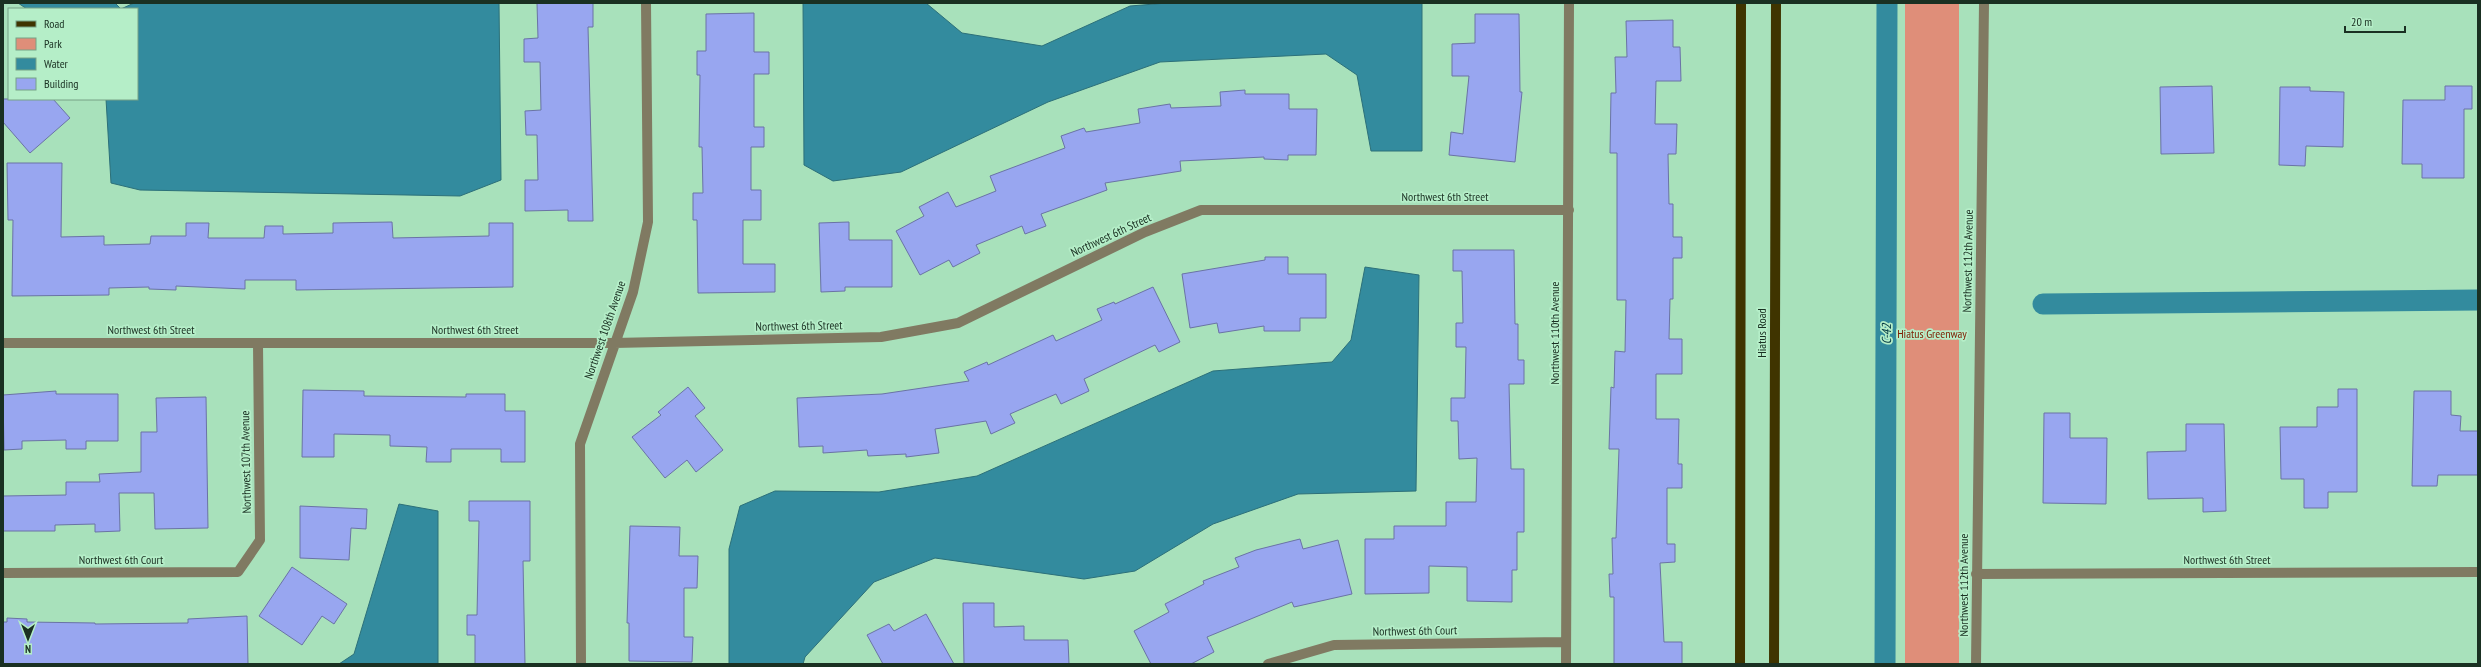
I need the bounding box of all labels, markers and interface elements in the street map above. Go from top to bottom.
legend [8,8,138,100]
scale bar [2345,8,2405,34]
text: 20 m [2351,14,2372,29]
text: Road [44,16,64,31]
text: Park [44,36,62,51]
text: Water [44,56,69,71]
text: Building [44,76,79,91]
street label: Northwest 6th Street [1402,189,1489,204]
street label: Northwest 6th Street [1068,209,1154,260]
street label: Northwest 112th Avenue [1959,209,1976,313]
street label: Northwest 108th Avenue [581,279,628,381]
street label: Northwest 110th Avenue [1547,281,1562,384]
street label: Hiatus Road [1754,308,1769,358]
street label: Northwest 6th Street [755,317,843,334]
street label: Northwest 6th Street [108,322,195,337]
street label: Northwest 6th Street [432,322,519,337]
water label: C-42 [1878,323,1895,344]
park label: Hiatus Greenway [1897,326,1967,341]
street label: Northwest 107th Avenue [237,410,254,514]
street label: Northwest 112th Avenue [1956,533,1971,636]
street label: Northwest 6th Court [79,552,164,567]
street label: Northwest 6th Street [2184,552,2271,567]
north arrow [8,619,48,659]
street label: Northwest 6th Court [1373,622,1458,639]
text: N [25,642,31,656]

